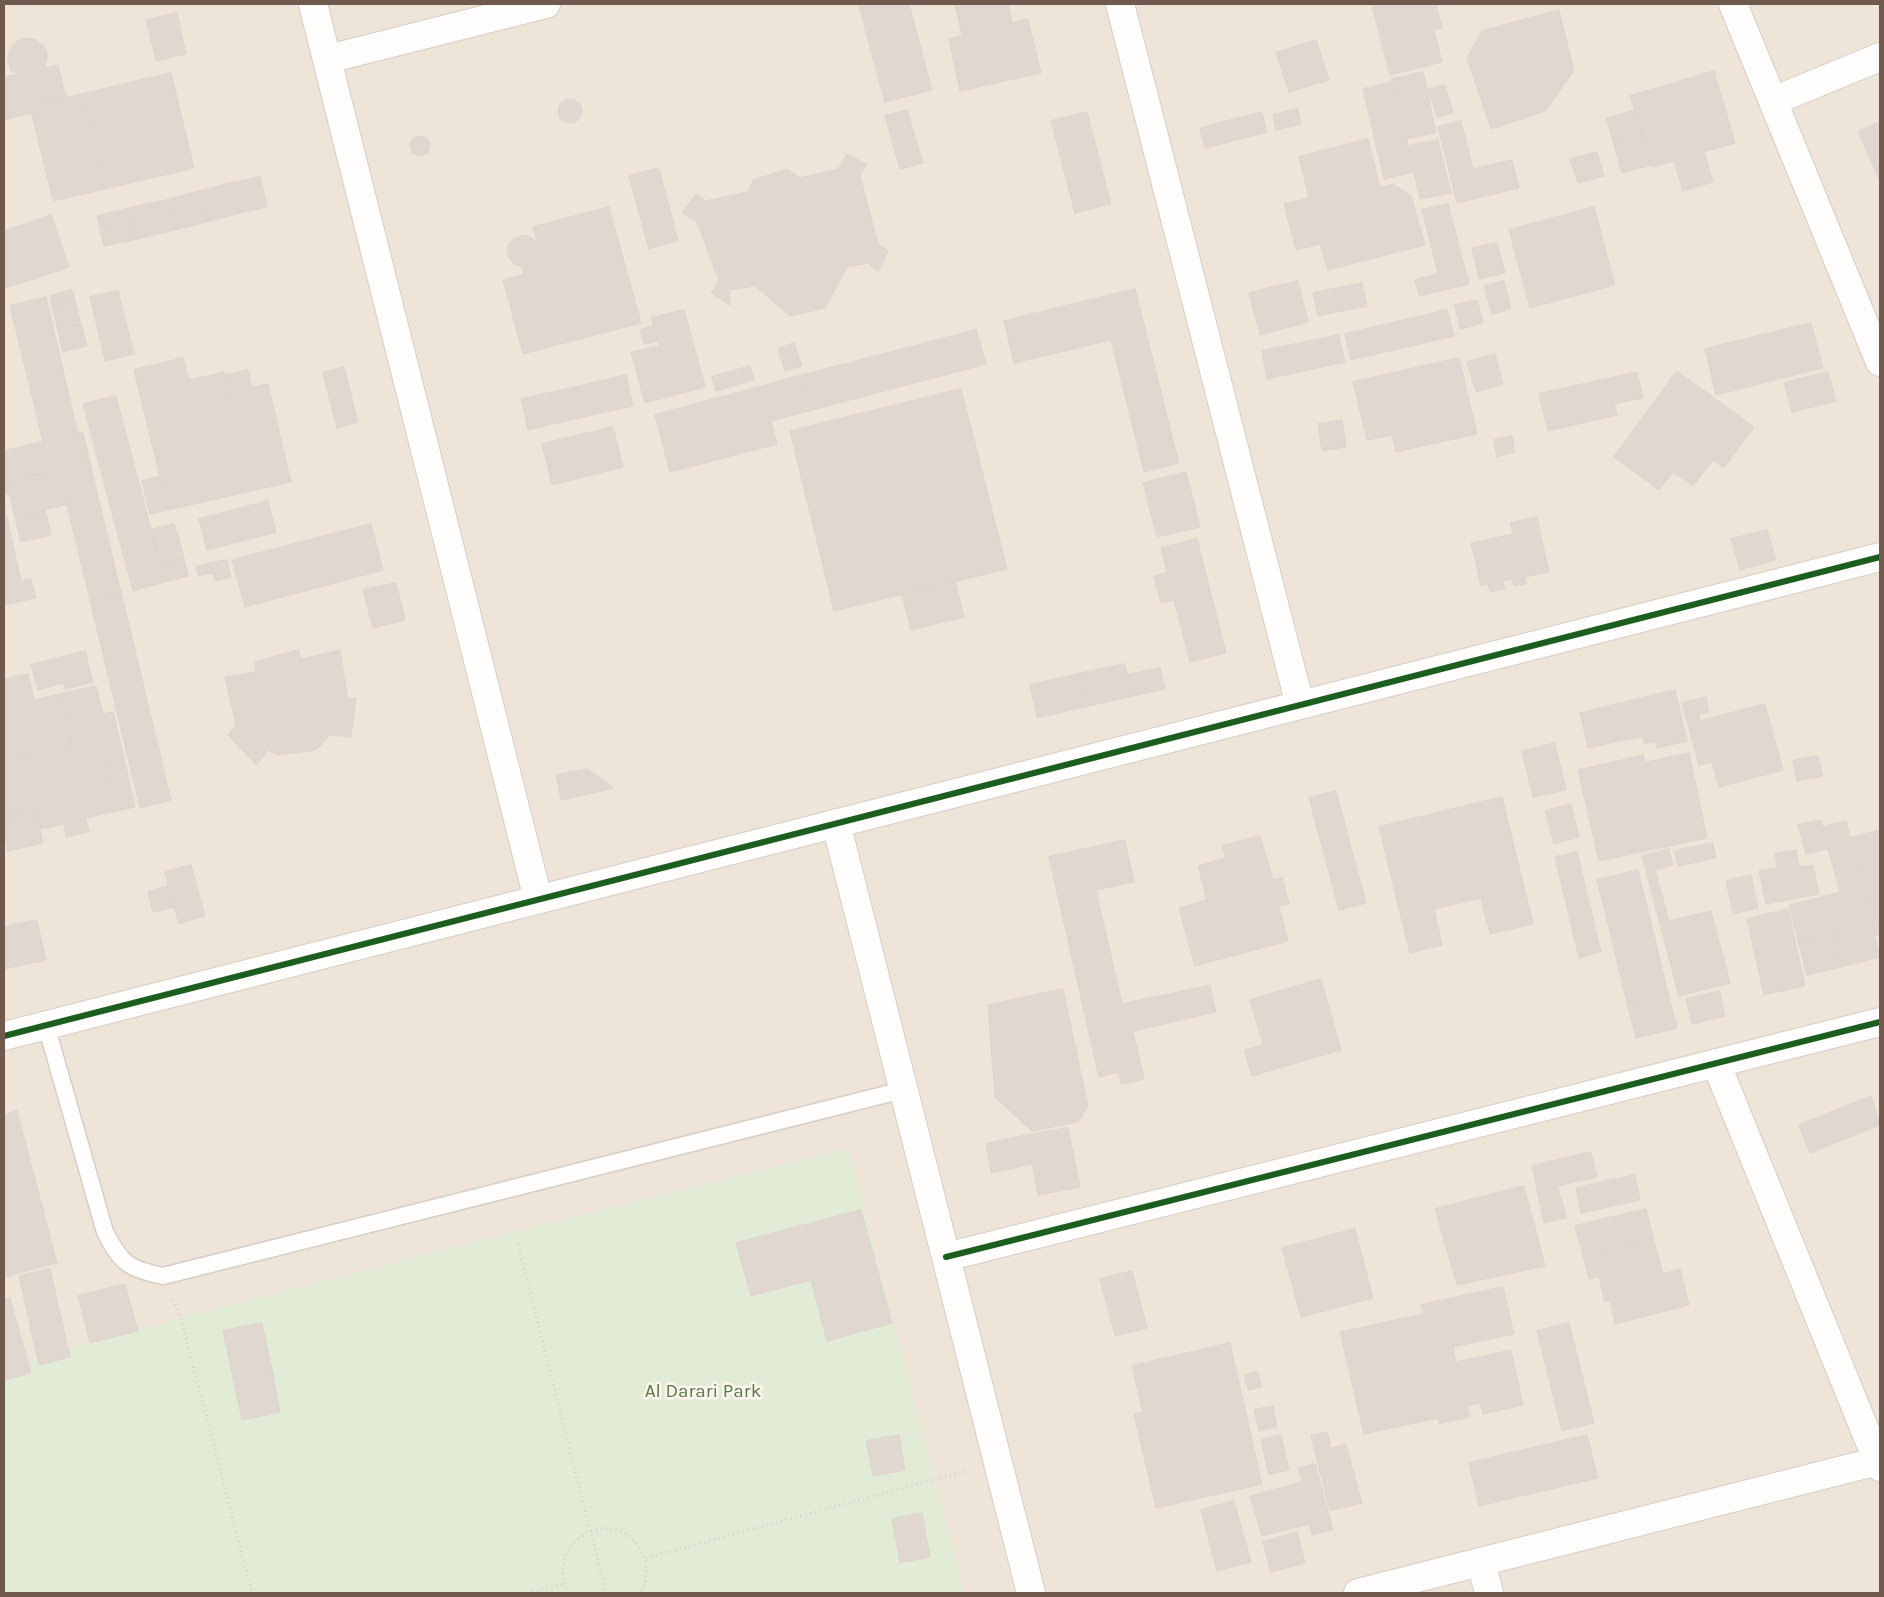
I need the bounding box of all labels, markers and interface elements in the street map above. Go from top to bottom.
park label: Al Darari Park [645,1381,761,1403]

